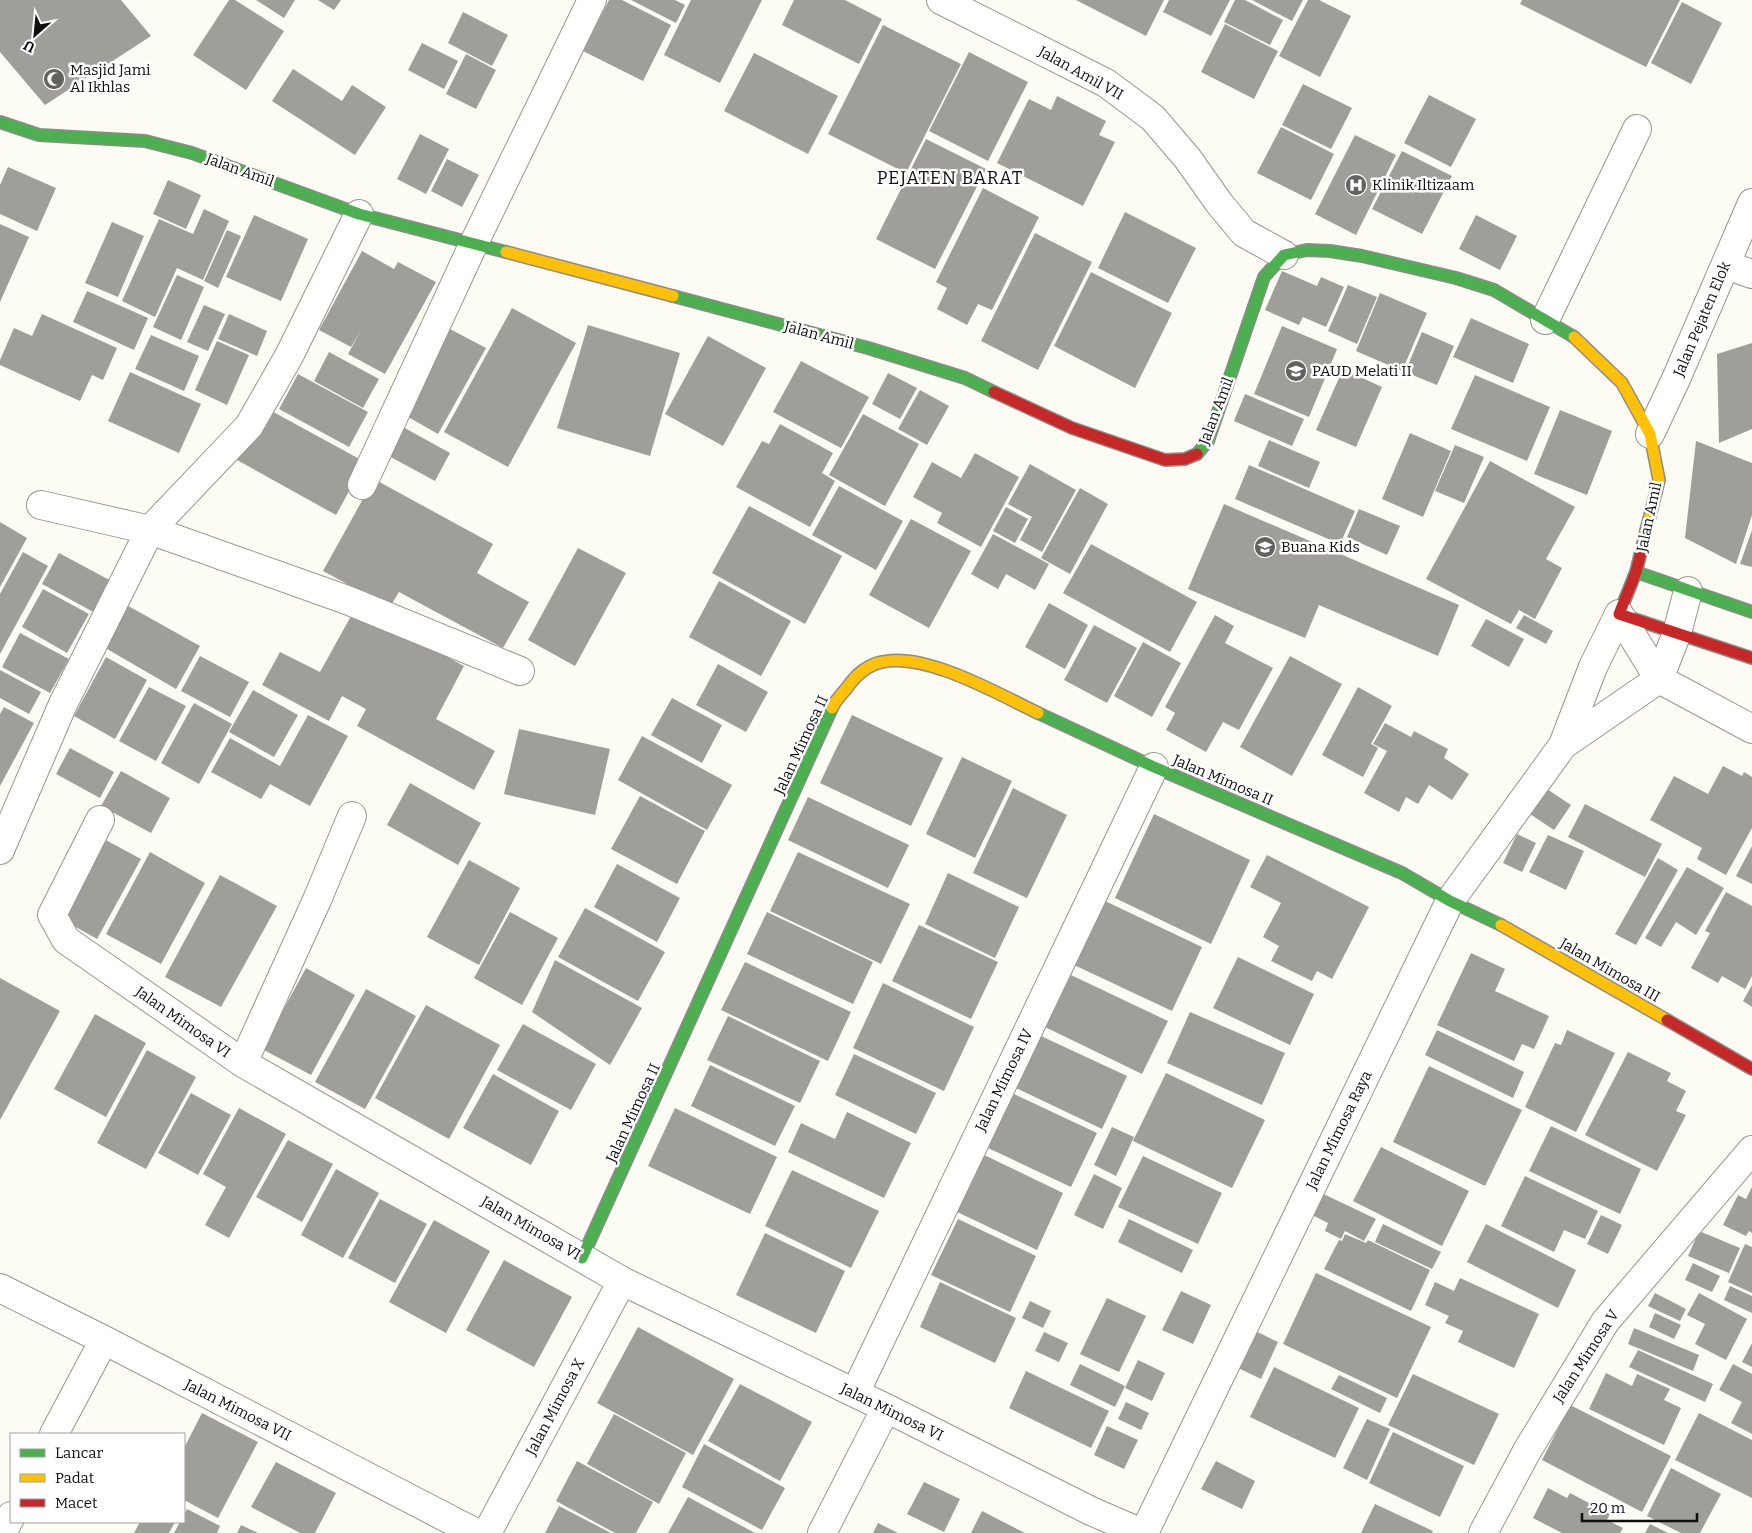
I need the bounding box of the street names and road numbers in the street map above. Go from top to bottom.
street label: Jalan Amil VII [1034,42,1127,104]
street label: Jalan Amil [203,149,276,191]
street label: Jalan Pejaten Elok [1669,258,1735,380]
street label: Jalan Amil [781,317,856,353]
street label: Jalan Amil [1194,375,1237,448]
street label: Jalan Amil [1633,480,1665,555]
street label: Jalan Mimosa II [770,693,832,798]
street label: Jalan Mimosa II [1169,750,1276,809]
street label: Jalan Mimosa III [1556,934,1663,1006]
street label: Jalan Mimosa VI [131,982,234,1062]
street label: Jalan Mimosa IV [971,1025,1037,1135]
street label: Jalan Mimosa II [602,1061,664,1166]
street label: Jalan Mimosa Raya [1302,1068,1376,1193]
street label: Jalan Mimosa VI [477,1192,584,1264]
street label: Jalan Mimosa V [1549,1306,1623,1407]
street label: Jalan Mimosa X [521,1355,588,1459]
street label: Jalan Mimosa VII [181,1375,294,1445]
street label: Jalan Mimosa VI [837,1379,946,1445]

